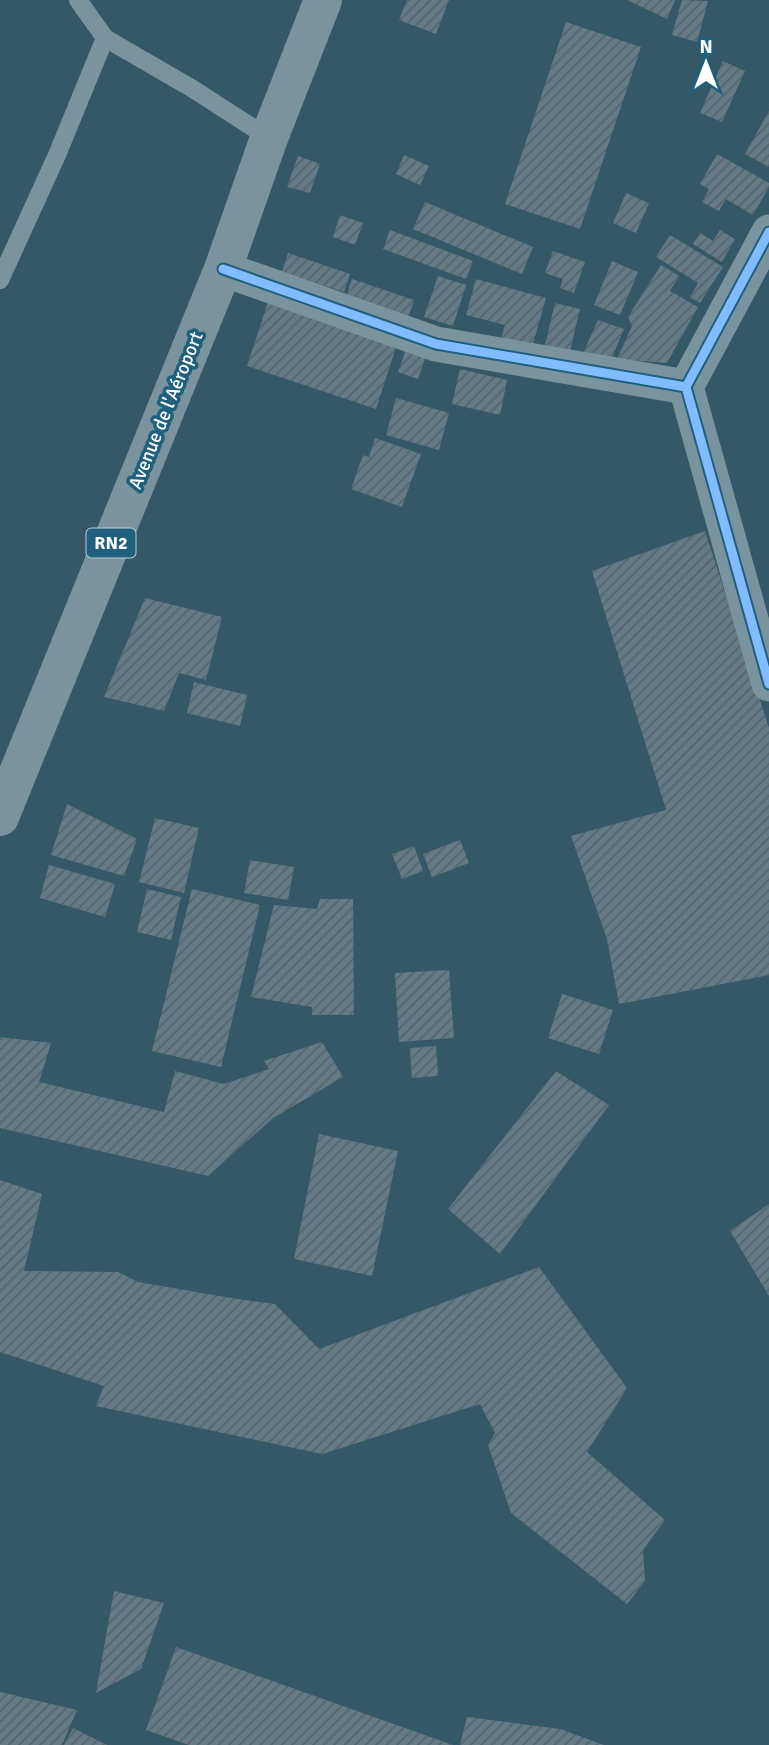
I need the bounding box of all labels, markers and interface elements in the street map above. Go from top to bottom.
north arrow [671,28,741,98]
text: N [699,35,713,59]
street label: Avenue de l'Aéroport [123,328,209,493]
road number: RN2 [86,528,136,558]

